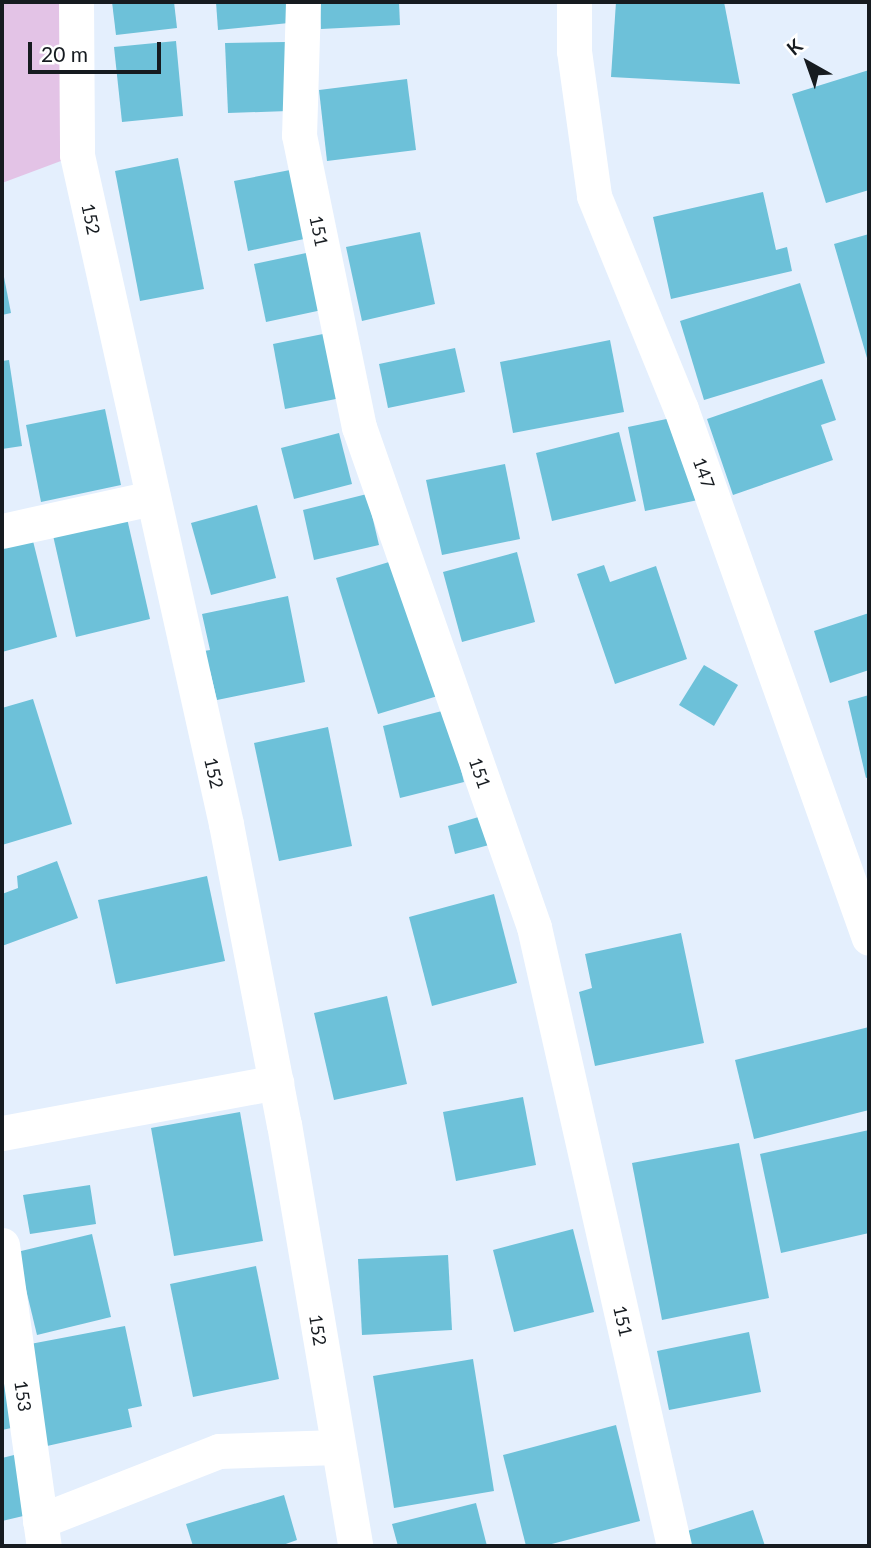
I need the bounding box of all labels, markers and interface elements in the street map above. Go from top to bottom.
scale bar [32,28,164,72]
north arrow [773,28,843,98]
text: K [782,34,807,60]
text: 20 m [41,41,88,66]
street label: 152 [77,201,105,237]
street label: 151 [305,213,333,249]
street label: 147 [688,455,720,491]
street label: 152 [200,755,228,791]
street label: 151 [465,755,495,791]
street label: 151 [609,1303,637,1339]
street label: 152 [305,1313,331,1347]
street label: 153 [10,1379,36,1413]

